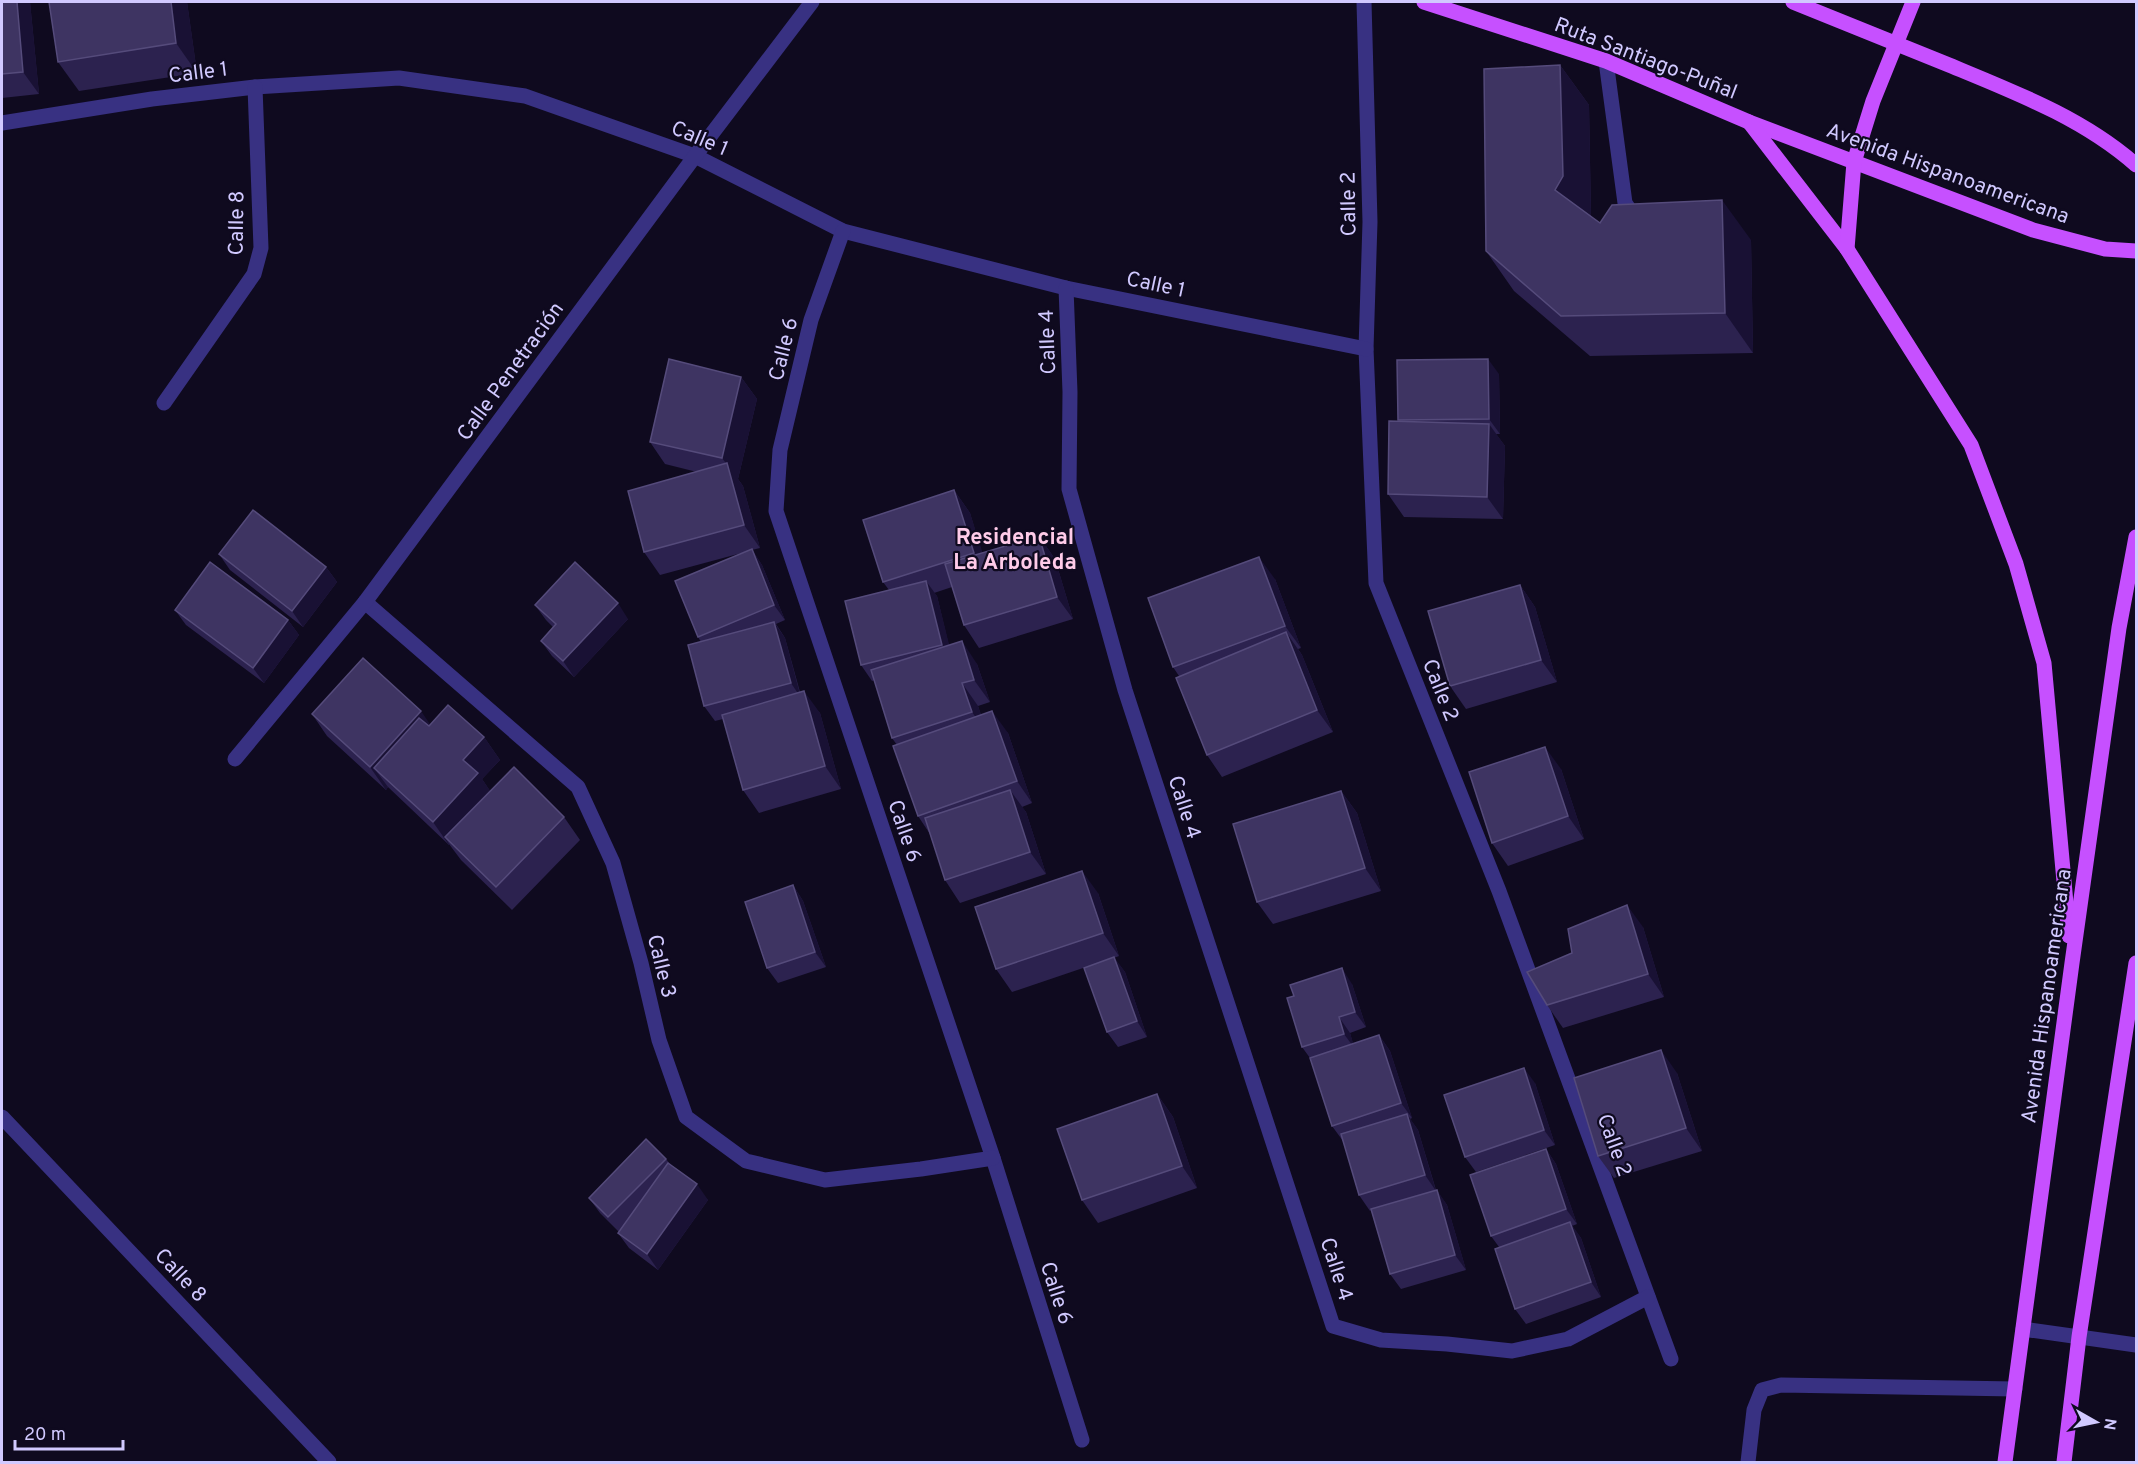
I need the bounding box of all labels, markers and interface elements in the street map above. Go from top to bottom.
street label: Ruta Santiago-Puñal [1550,12,1741,107]
street label: Calle 1 [167,56,229,91]
street label: Calle 1 [667,115,732,163]
street label: Avenida Hispanoamericana [1822,118,2073,231]
street label: Calle 2 [1335,171,1364,237]
street label: Calle 8 [223,190,252,256]
street label: Calle 1 [1124,266,1188,305]
street label: Calle Penetración [452,297,571,447]
street label: Calle 4 [1034,309,1063,375]
street label: Calle 6 [764,315,805,384]
district label: Residencial La Arboleda [953,525,1077,577]
street label: Calle 2 [1415,655,1464,726]
street label: Calle 4 [1161,772,1206,843]
street label: Calle 6 [880,797,927,866]
street label: Avenida Hispanoamericana [2016,867,2079,1125]
street label: Calle 3 [640,932,681,1001]
street label: Calle 2 [1590,1110,1637,1181]
street label: Calle 4 [1313,1234,1358,1305]
street label: Calle 8 [148,1243,212,1309]
street label: Calle 6 [1033,1259,1078,1328]
north arrow [2066,1392,2126,1452]
scale bar [15,1413,123,1451]
text: N [2098,1417,2120,1431]
text: 20 m [24,1424,66,1447]

